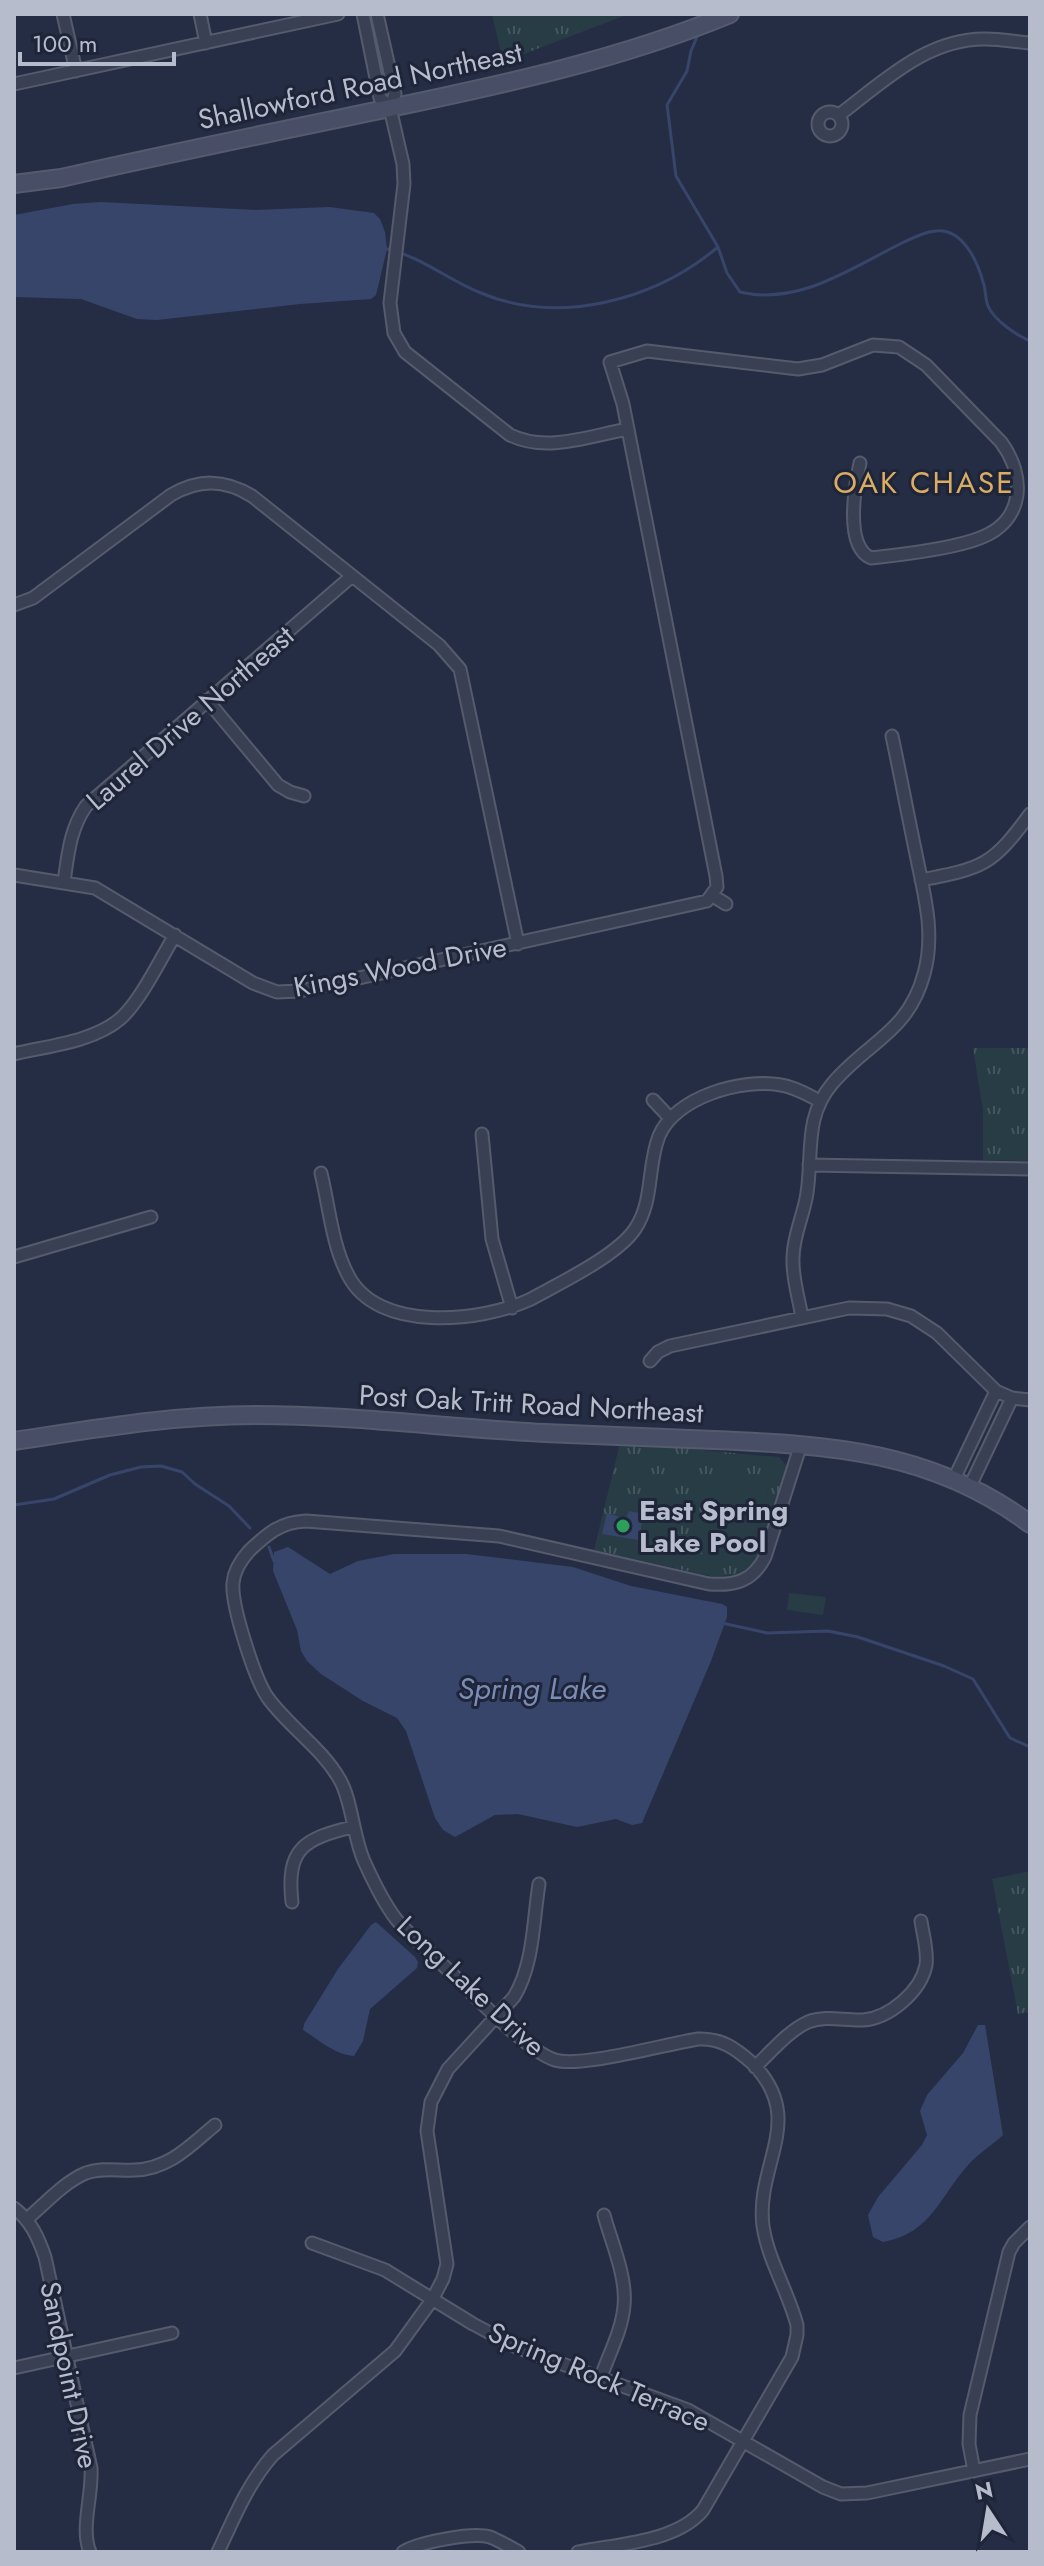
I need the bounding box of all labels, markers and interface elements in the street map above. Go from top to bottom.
scale bar [20,16,174,66]
text: 100 m [32,26,98,61]
street label: Shallowford Road Northeast [194,32,526,140]
district label: OAK CHASE [833,461,1015,504]
street label: Laurel Drive Northeast [77,616,303,820]
street label: Kings Wood Drive [290,926,510,1008]
street label: Post Oak Tritt Road Northeast [358,1375,704,1434]
place label: East Spring Lake Pool [639,1490,788,1563]
marker: East Spring Lake Pool [614,1517,632,1535]
water label: Spring Lake [458,1667,606,1710]
street label: Long Lake Drive [388,1906,554,2066]
street label: Sandpoint Drive [29,2278,109,2472]
street label: Spring Rock Terrace [482,2312,716,2442]
north arrow [948,2470,1028,2550]
text: N [972,2473,996,2508]

